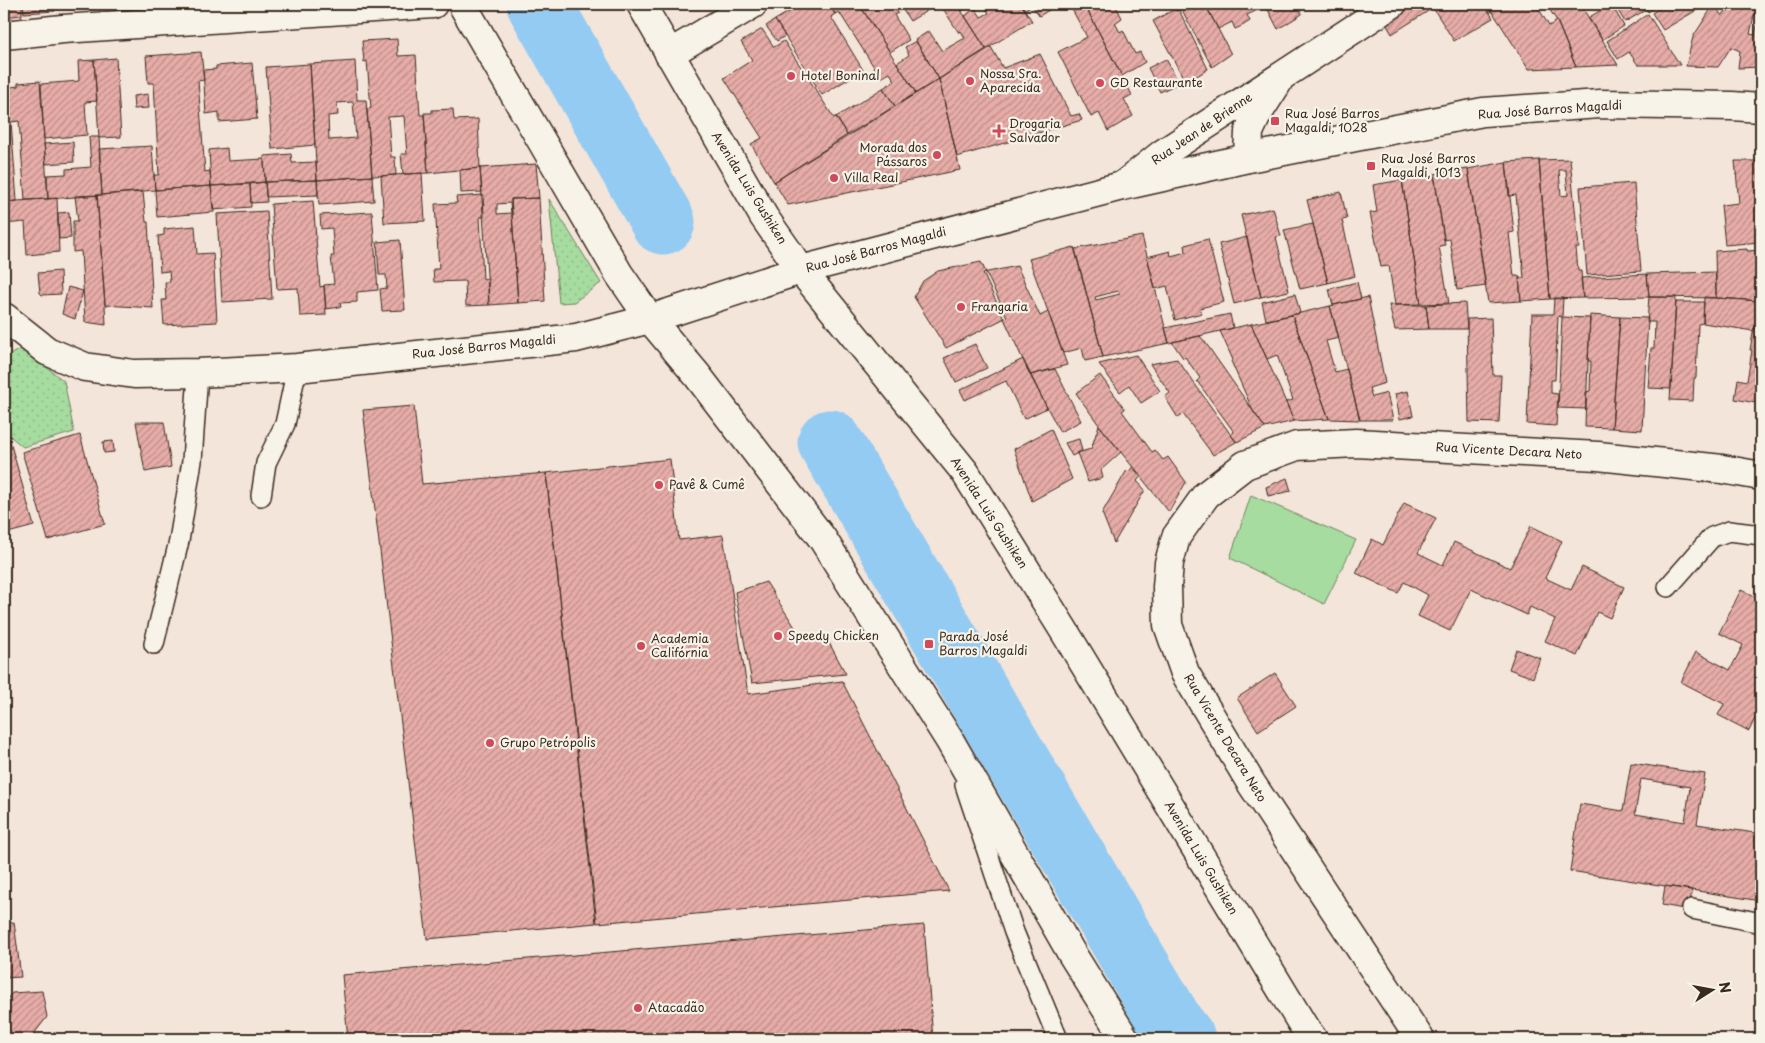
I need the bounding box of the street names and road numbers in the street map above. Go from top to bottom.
street label: Rua Jean de Brienne [1148,87,1256,169]
street label: Rua José Barros Magaldi [1477,95,1623,123]
street label: Avenida Luis Gushiken [708,128,792,247]
street label: Rua José Barros Magaldi [804,222,948,276]
street label: Rua José Barros Magaldi [411,329,557,363]
street label: Rua Vicente Decara Neto [1435,437,1583,463]
street label: Avenida Luis Gushiken [947,453,1033,572]
street label: Rua Vicente Decara Neto [1180,670,1272,805]
street label: Avenida Luis Gushiken [1161,797,1243,918]

